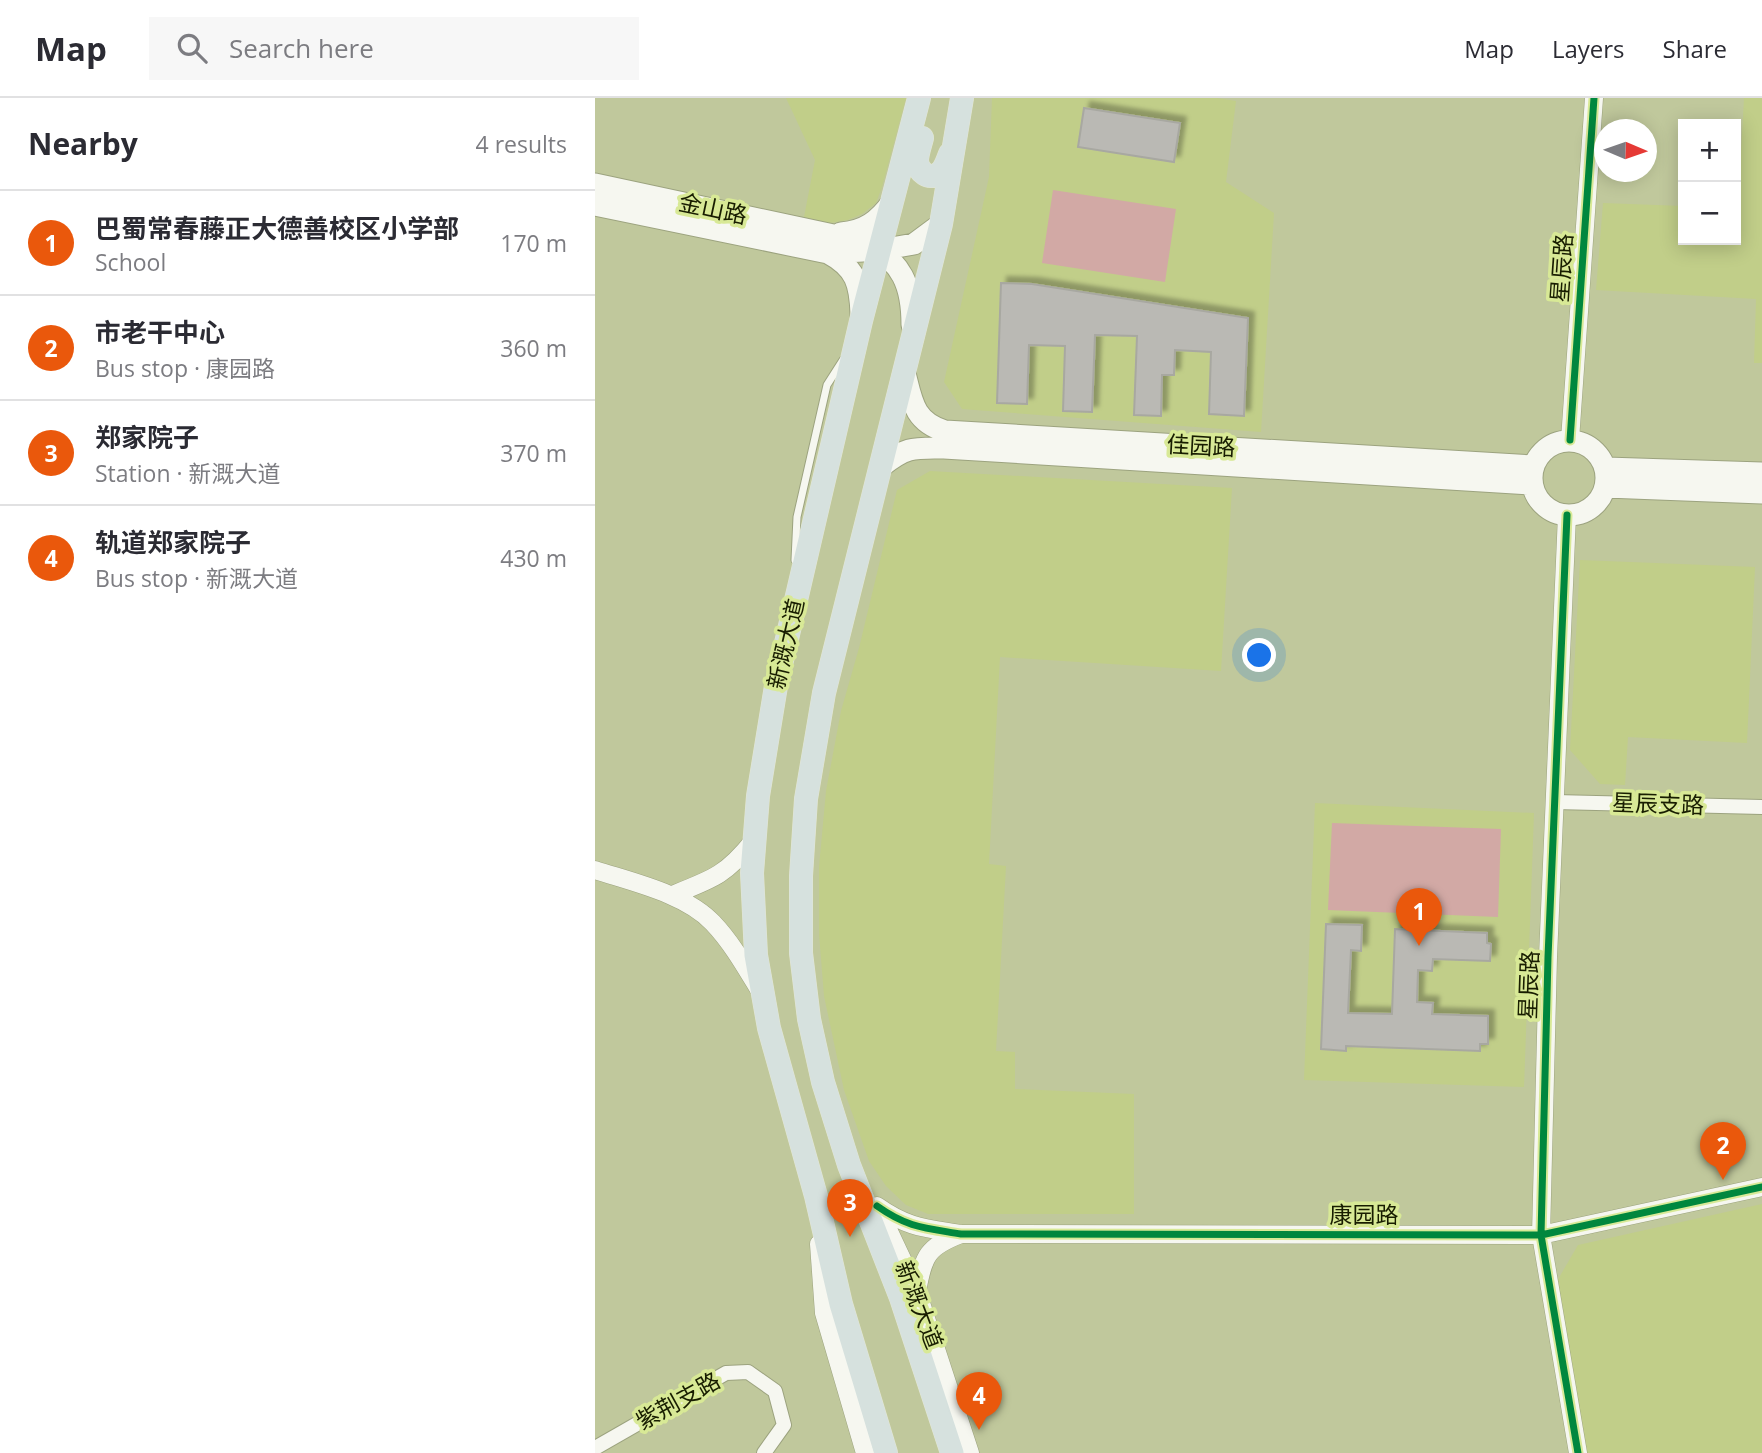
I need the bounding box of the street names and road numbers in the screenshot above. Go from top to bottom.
street label: 金山路 [676,185,750,231]
street label: 星辰路 [1543,232,1579,303]
street label: 佳园路 [1166,427,1236,463]
street label: 新溉大道 [759,595,811,692]
street label: 星辰支路 [1612,785,1705,821]
street label: 星辰路 [1511,950,1545,1020]
street label: 康园路 [1330,1198,1399,1230]
street label: 新溉大道 [889,1256,951,1353]
street label: 紫荆支路 [630,1364,726,1436]

